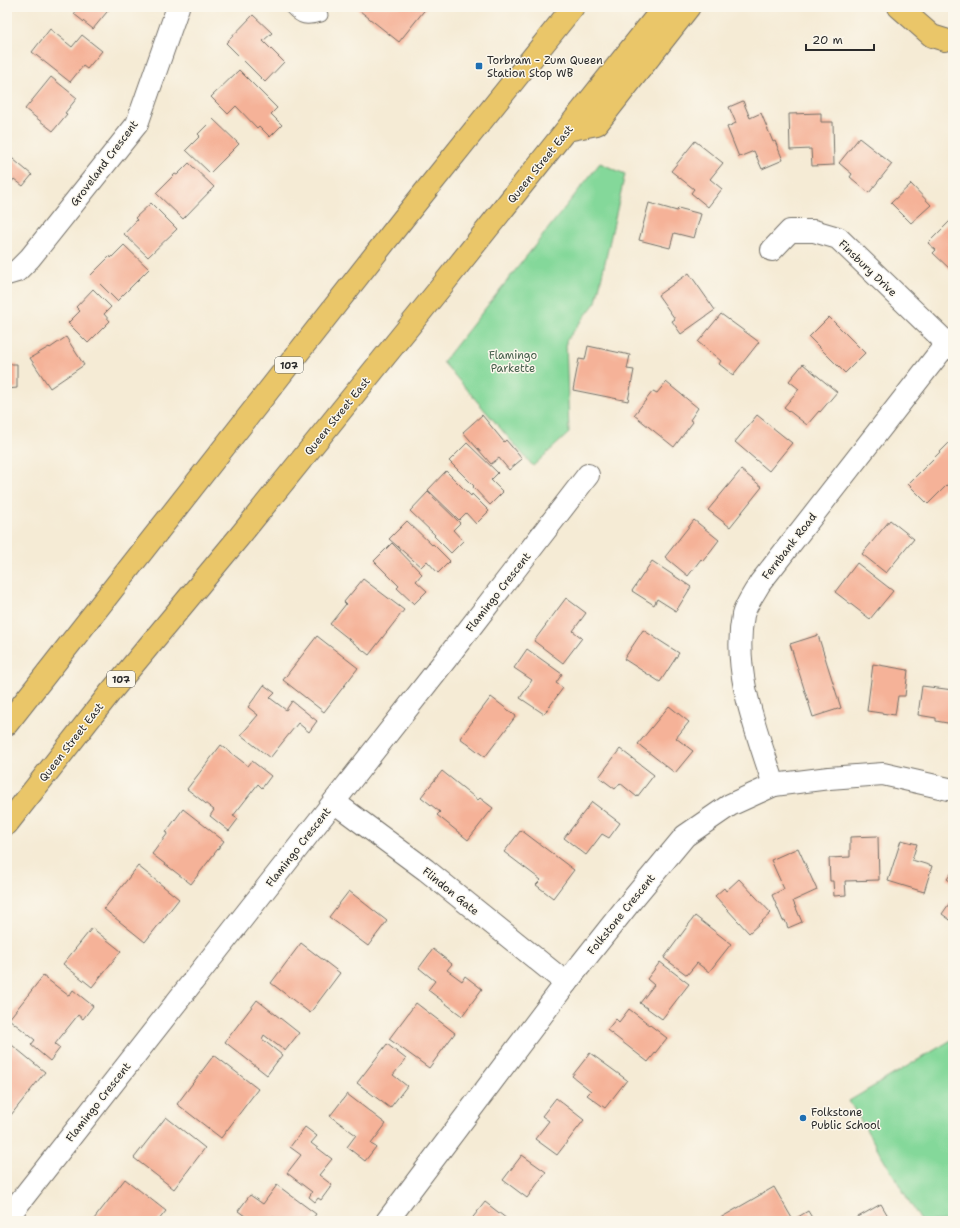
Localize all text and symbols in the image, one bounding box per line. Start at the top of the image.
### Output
scale bar [806,26,874,52]
text: 20 m [812,32,843,48]
place label: Torbram - Zum Queen Station Stop WB [487,53,603,81]
marker: Torbram - Zum Queen Station Stop WB [474,61,484,71]
street label: Groveland Crescent [67,117,142,209]
street label: Queen Street East [504,122,577,207]
street label: Finsbury Drive [835,237,900,300]
park label: Flamingo Parkette [489,348,538,376]
road number: 107 [275,357,303,373]
street label: Queen Street East [301,374,374,459]
street label: Fernbank Road [759,510,820,583]
street label: Flamingo Crescent [463,549,534,635]
road number: 107 [107,671,135,687]
street label: Queen Street East [36,699,107,785]
street label: Flamingo Crescent [263,804,334,890]
street label: Flindon Gate [419,864,482,919]
street label: Folkstone Crescent [584,871,659,958]
street label: Flamingo Crescent [63,1059,134,1145]
place label: Folkstone Public School [811,1105,881,1133]
marker: Folkstone Public School [798,1113,808,1123]

